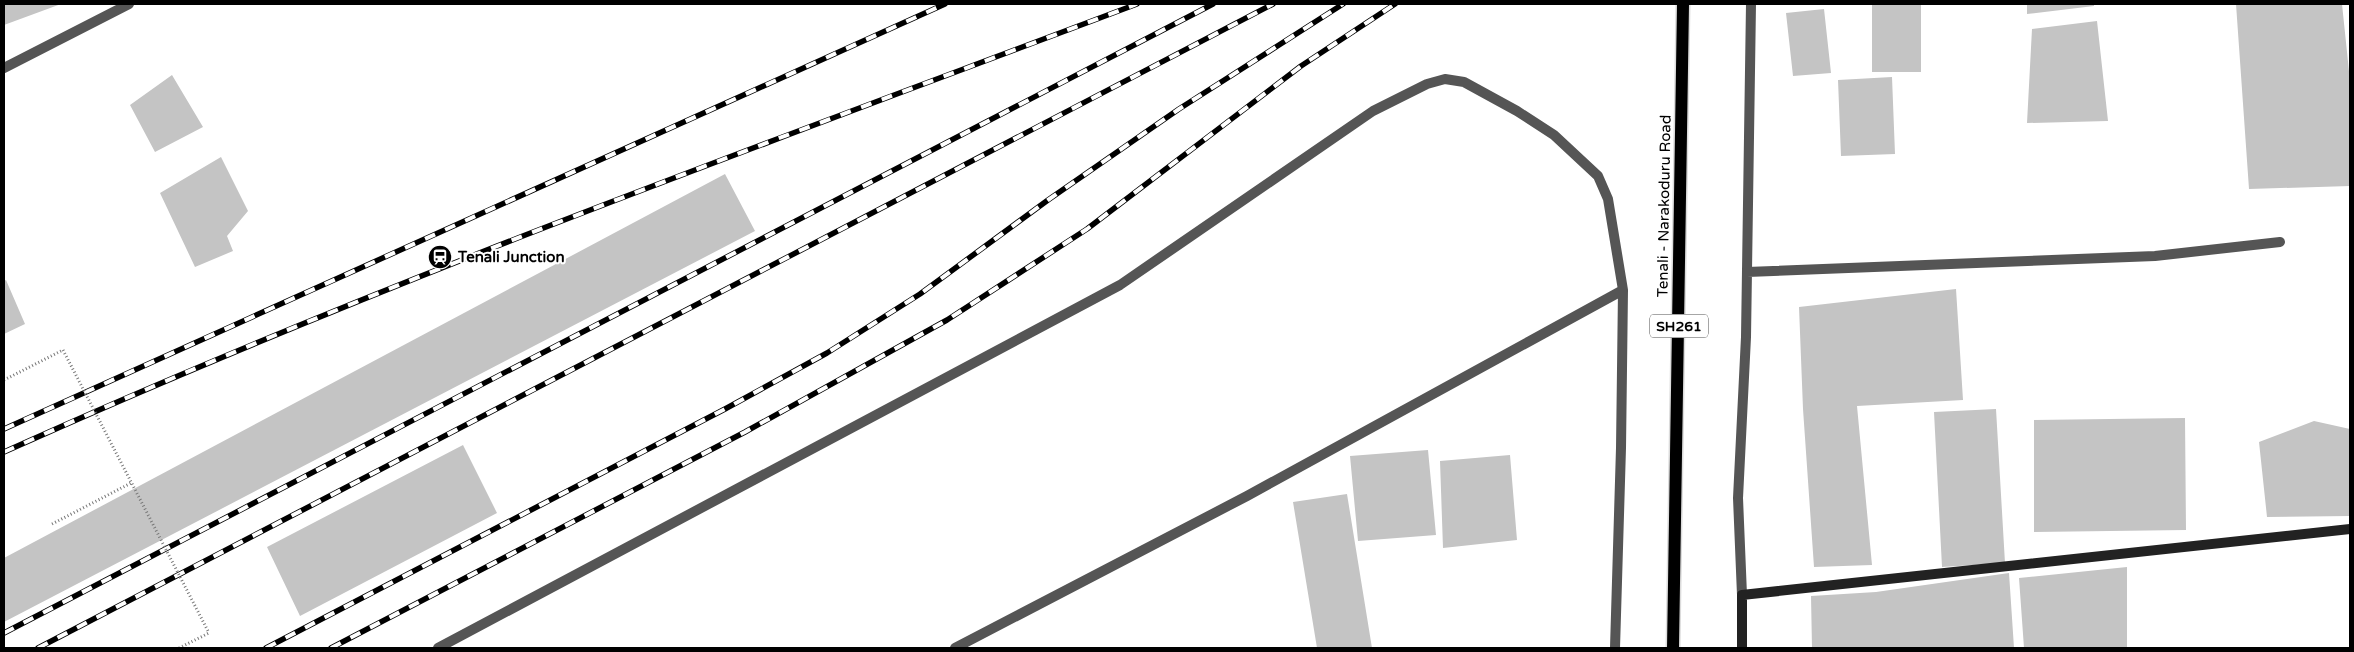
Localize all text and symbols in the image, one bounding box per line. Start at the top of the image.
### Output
street label: Tenali - Narakoduru Road [1653,115,1675,297]
station icon: Tenali Junction [427,244,453,270]
place label: Tenali Junction [457,248,565,266]
road number: SH261 [1650,314,1708,338]

